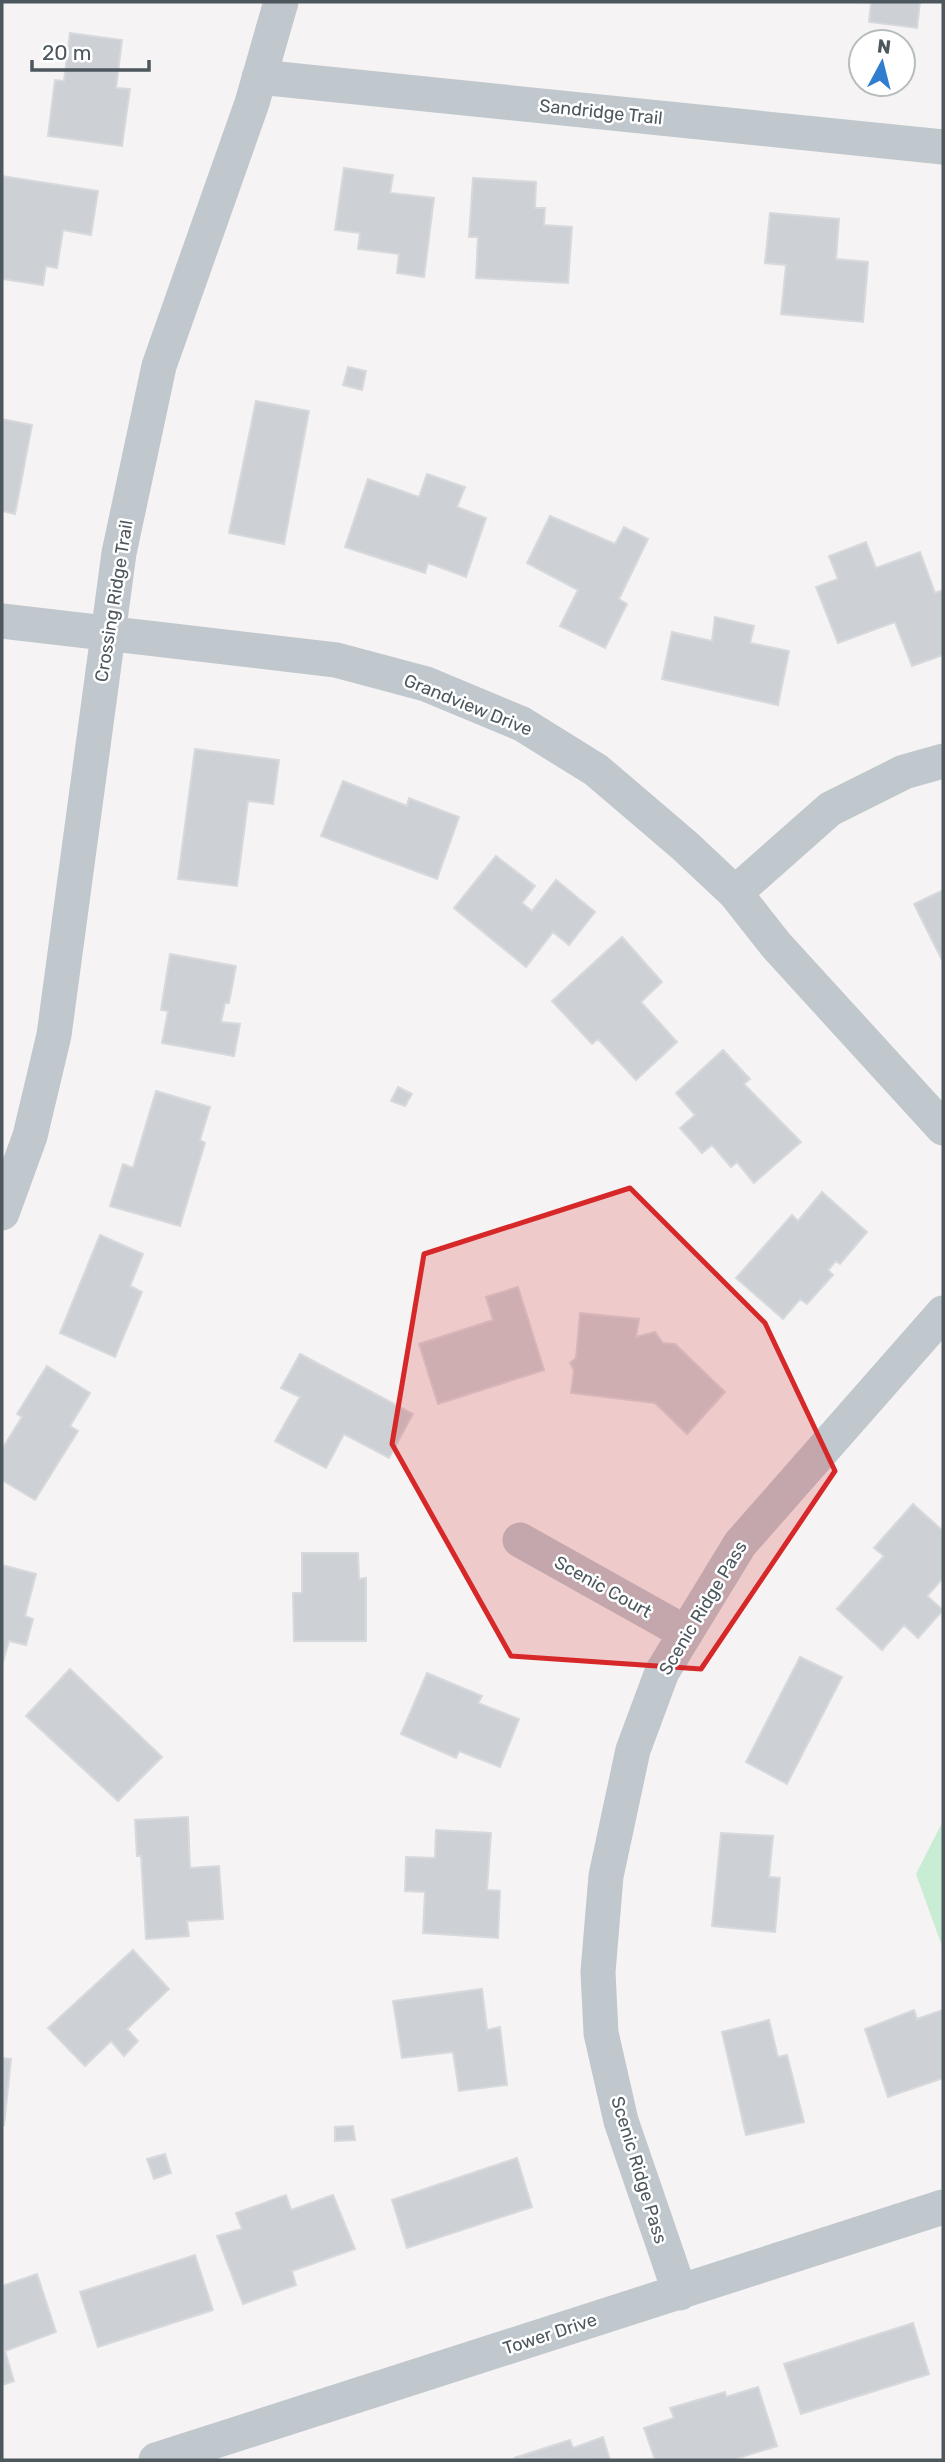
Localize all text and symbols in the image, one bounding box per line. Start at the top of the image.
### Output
scale bar [32,28,149,72]
north arrow [847,28,917,98]
text: N [876,34,892,59]
text: 20 m [42,40,91,65]
street label: Sandridge Trail [538,95,664,129]
street label: Crossing Ridge Trail [90,518,138,684]
street label: Grandview Drive [401,669,535,741]
street label: Scenic Ridge Pass [654,1537,752,1679]
street label: Scenic Court [550,1551,656,1623]
street label: Scenic Ridge Pass [606,2094,672,2246]
street label: Tower Drive [500,2309,600,2359]

